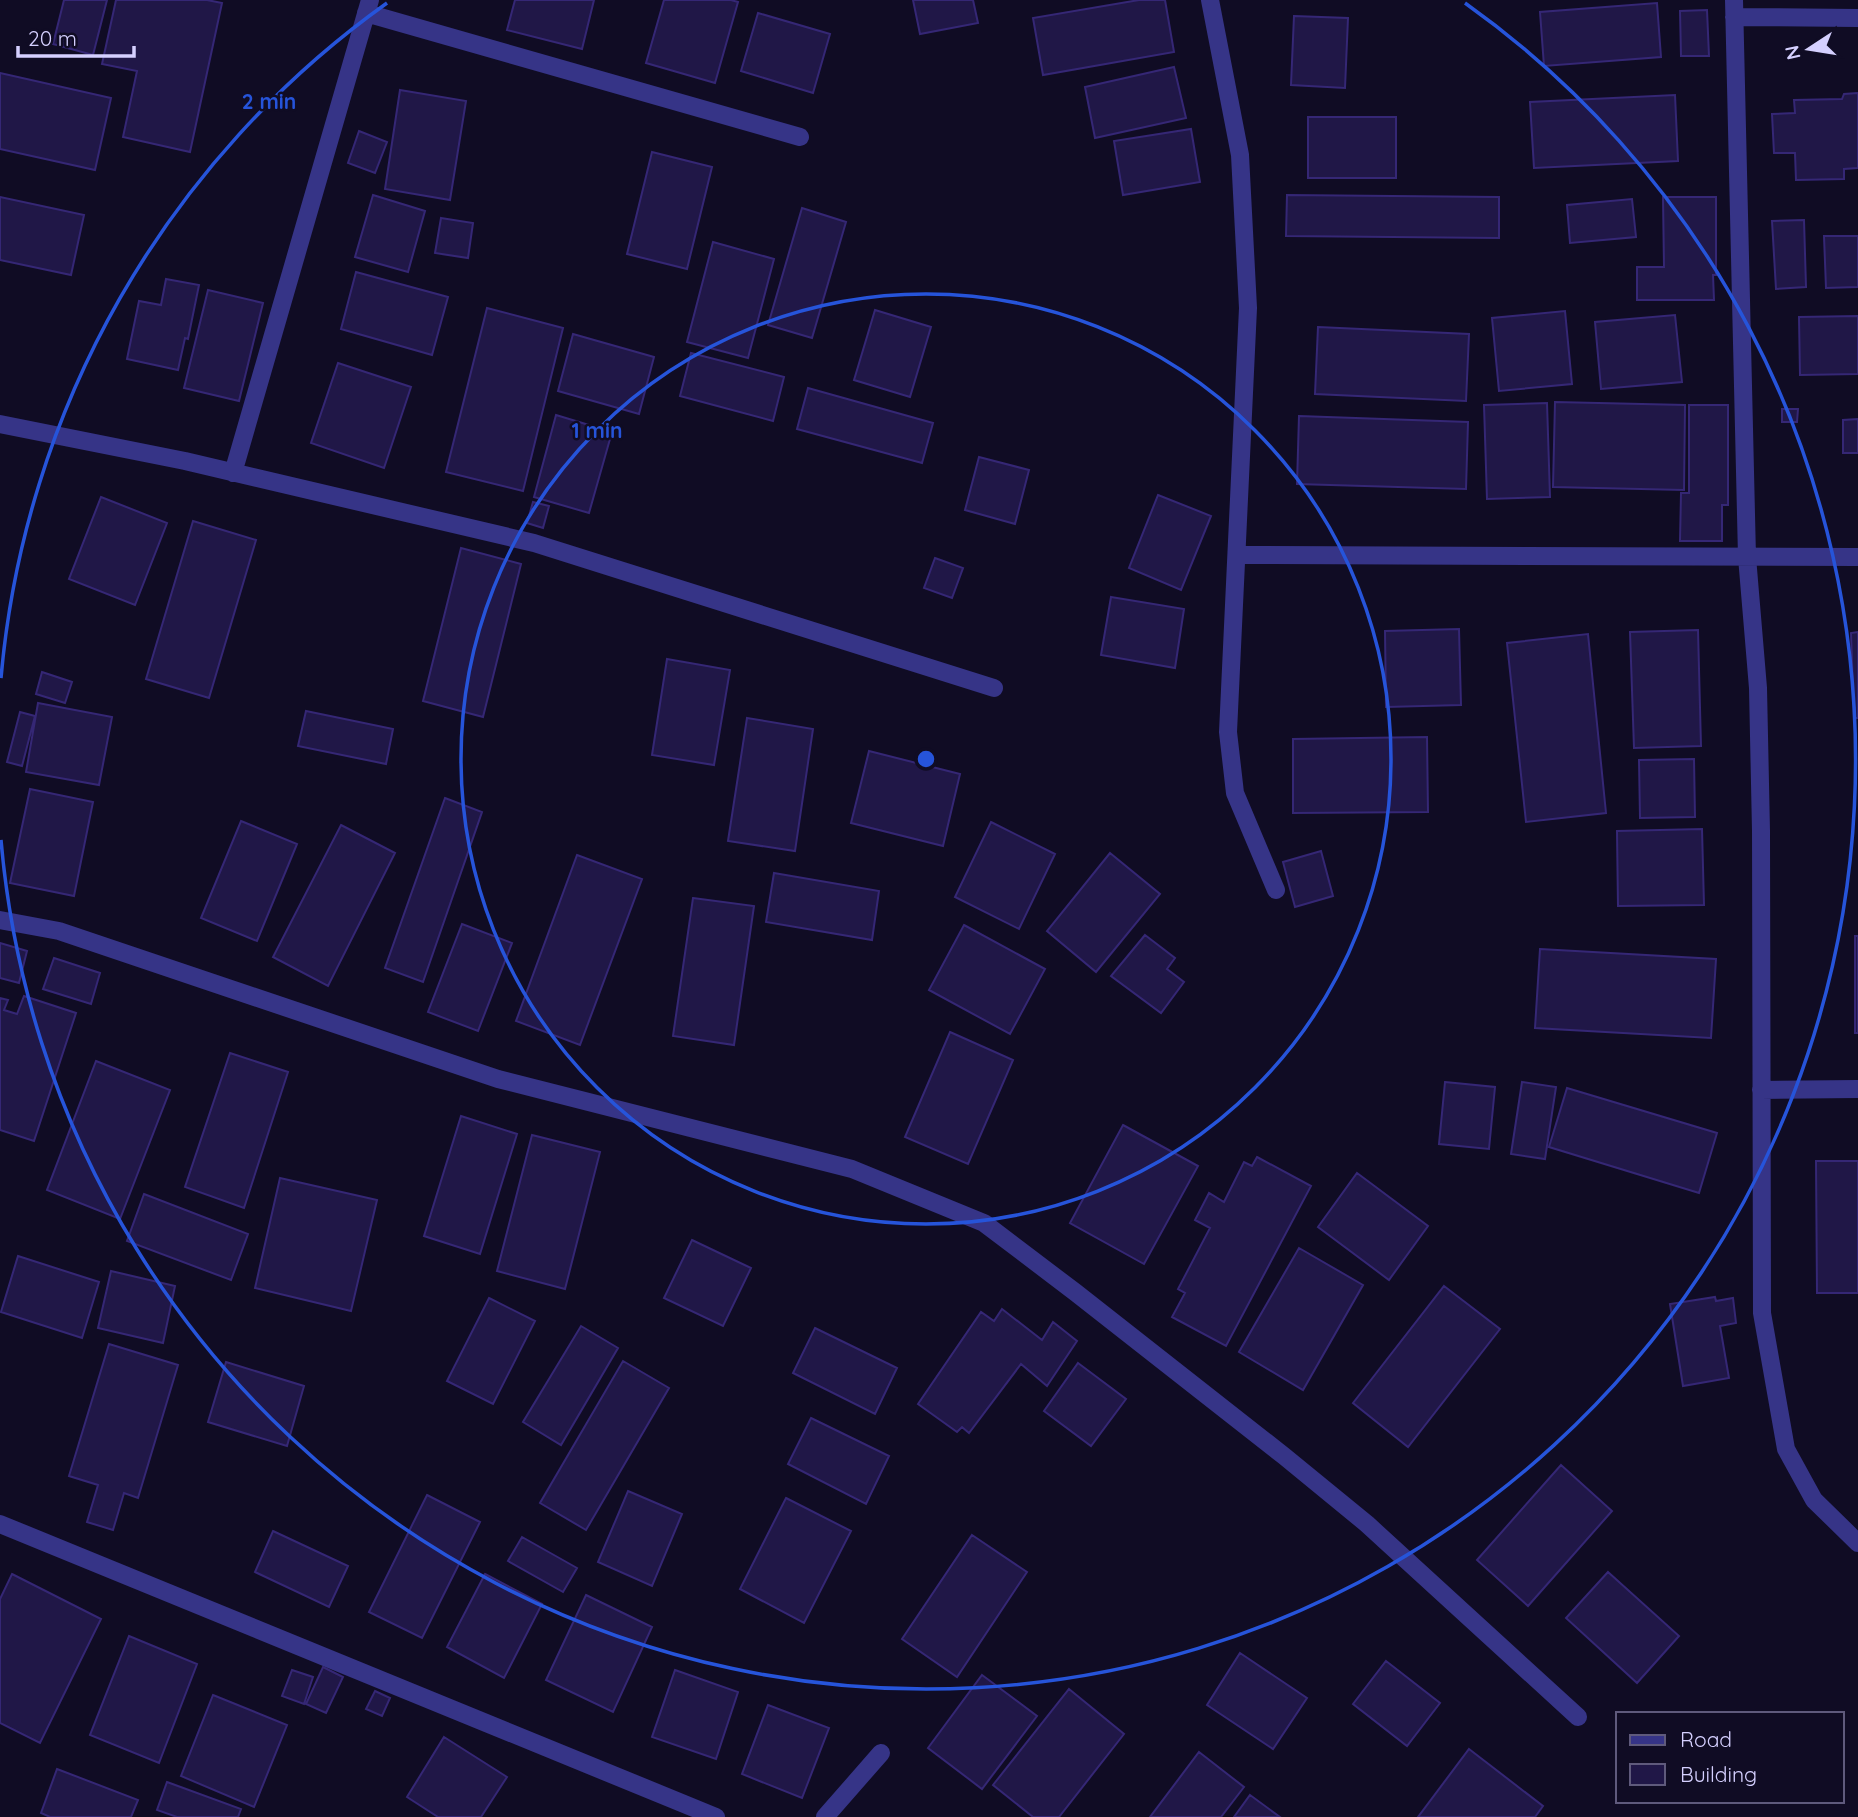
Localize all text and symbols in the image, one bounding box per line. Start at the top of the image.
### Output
scale bar [18,14,133,58]
north arrow [1774,14,1844,84]
text: 20 m [28,25,77,51]
text: N [1779,43,1806,62]
text: 2 min [242,88,296,114]
text: 1 min [572,417,622,443]
centre of rings [914,747,938,771]
legend [1616,1712,1844,1803]
text: Road [1680,1726,1732,1752]
text: Building [1680,1761,1757,1787]

